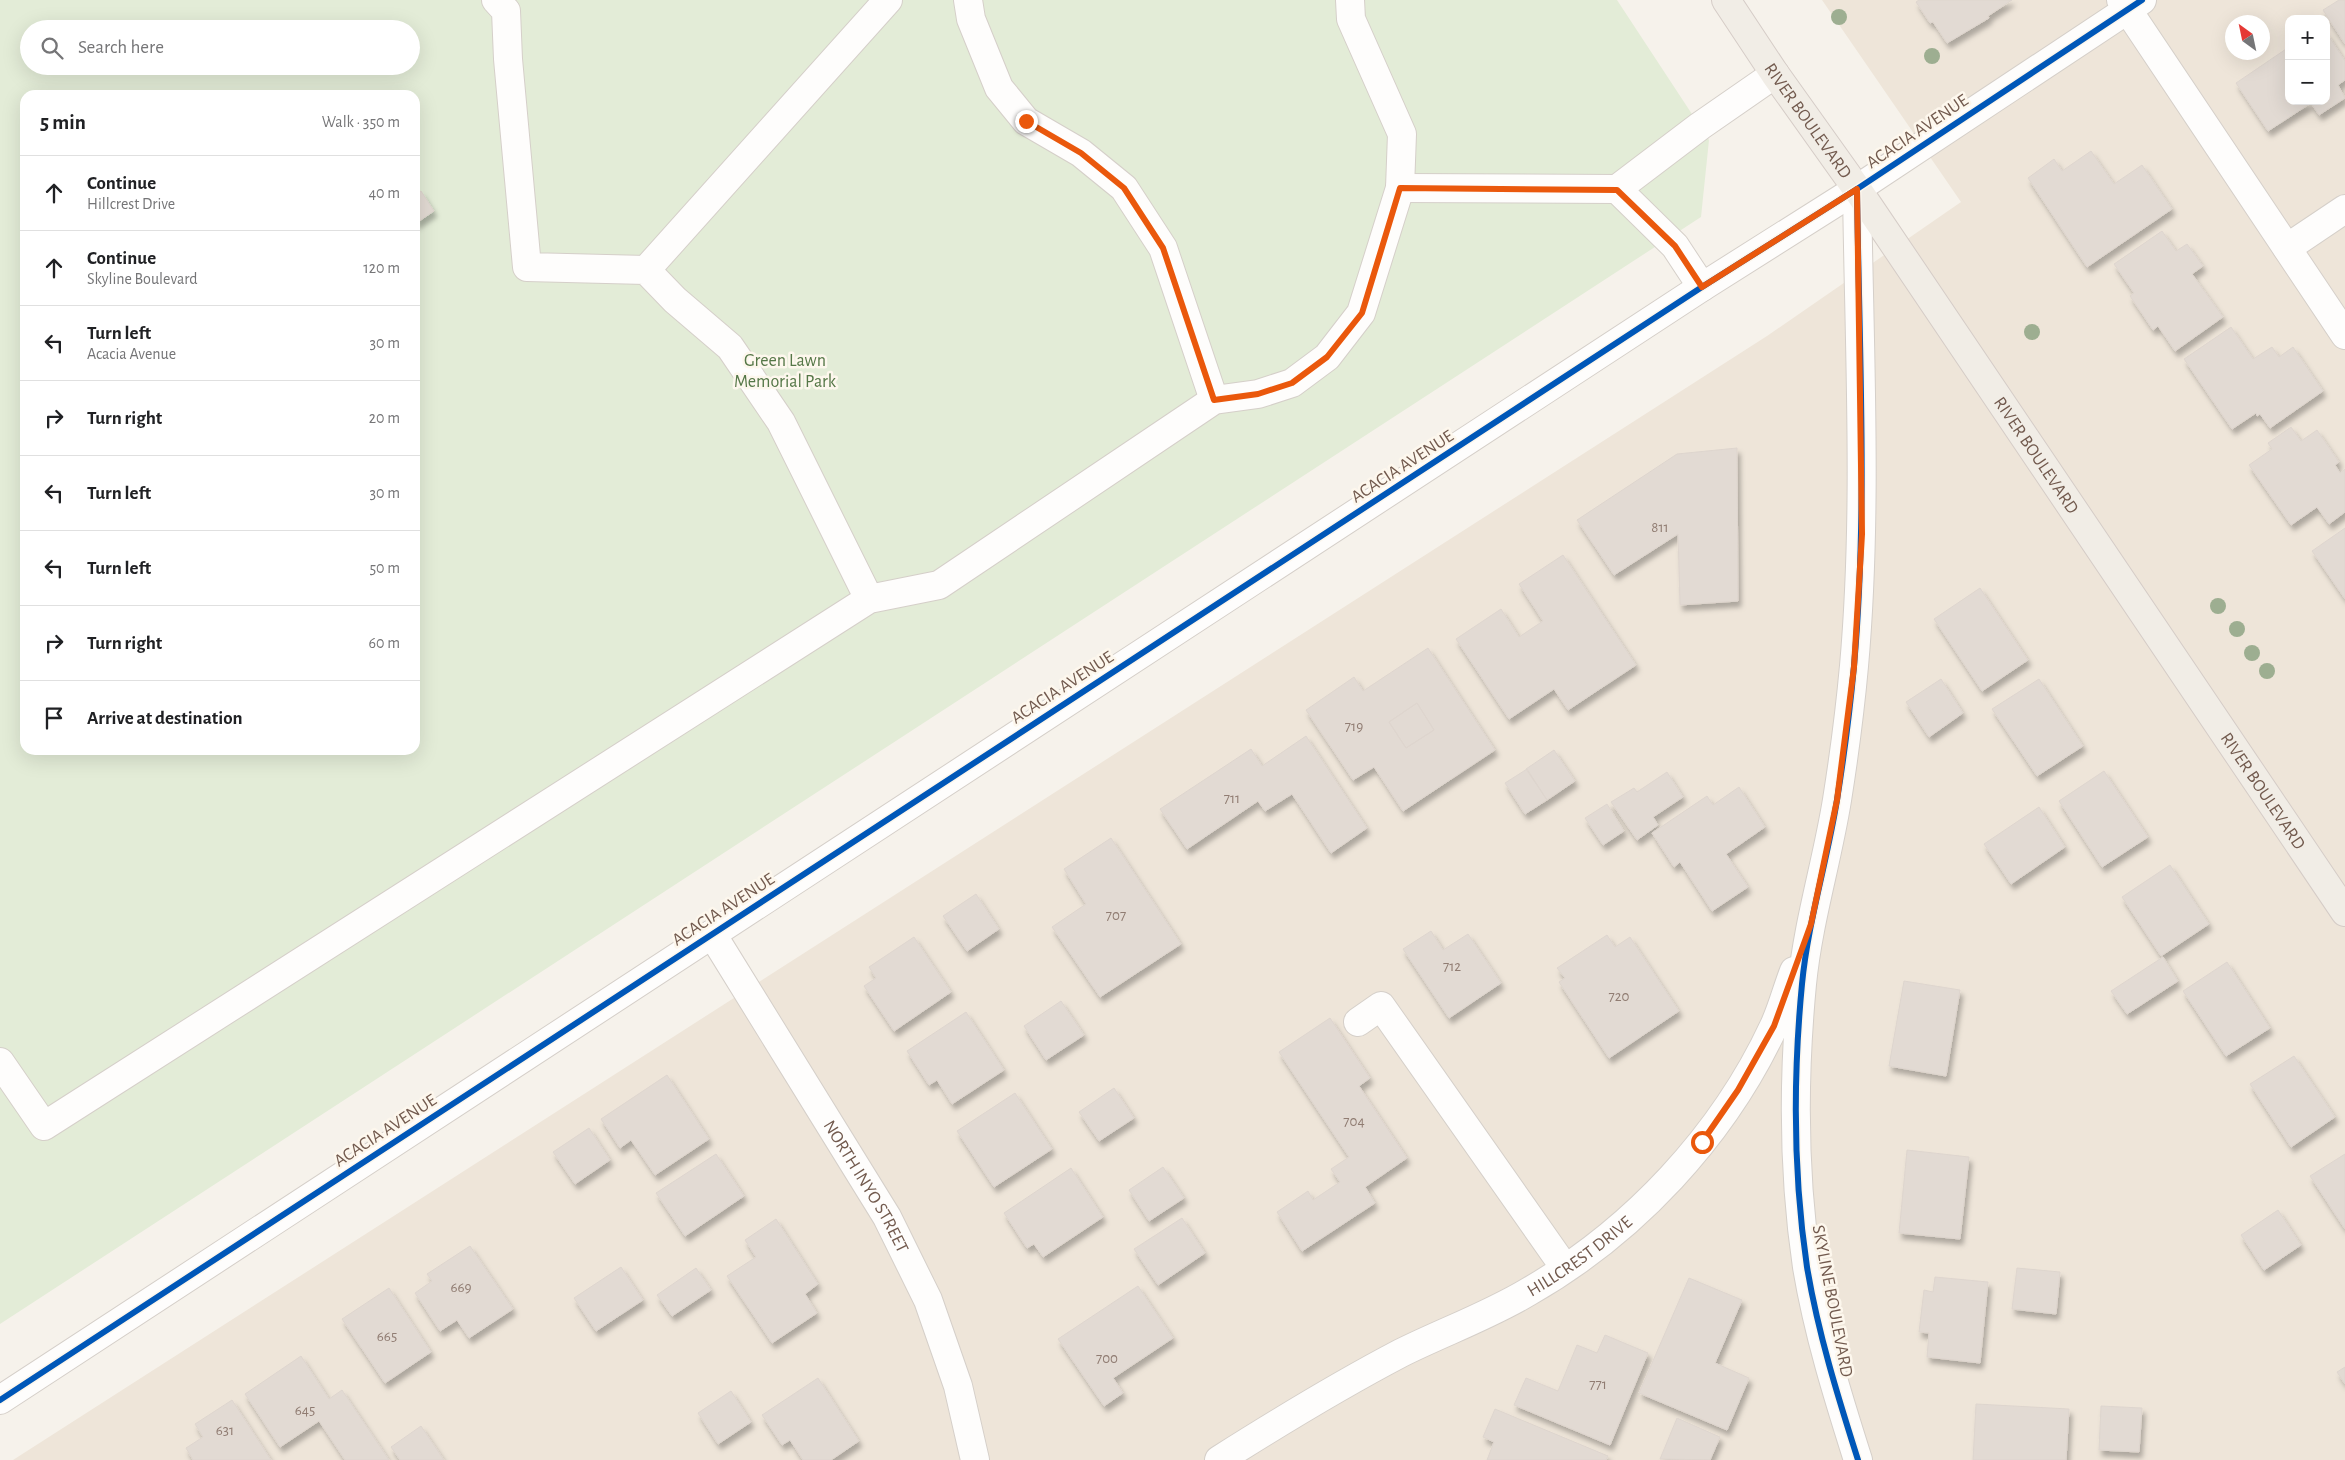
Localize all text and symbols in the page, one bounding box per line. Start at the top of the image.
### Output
north arrow [2225,15,2270,60]
map controls [2285,15,2330,105]
button: + [2285,15,2330,60]
search box [20,20,420,75]
icon: search [38,34,66,62]
text: Search here [78,38,164,57]
street label: RIVER BOULEVARD [1761,60,1854,182]
button: − [2285,60,2330,105]
street label: ACACIA AVENUE [1863,91,1972,172]
route end [1015,110,1038,133]
text: 5 min [40,112,86,133]
text: Walk · 350 m [322,114,400,130]
text: Continue [87,174,156,193]
icon: ahead [40,179,68,207]
text: 40 m [368,185,400,201]
text: Hillcrest Drive [87,196,175,212]
text: Continue [87,249,156,268]
icon: ahead [40,254,68,282]
text: 120 m [363,260,400,276]
text: Skyline Boulevard [87,271,198,287]
text: Turn left [87,324,151,343]
icon: left [40,329,68,357]
text: 30 m [370,335,400,351]
text: Acacia Avenue [87,346,176,362]
park label: Green Lawn Memorial Park [734,352,837,391]
street label: RIVER BOULEVARD [1990,394,2081,517]
icon: right [40,404,68,432]
text: Turn right [87,409,162,428]
text: 20 m [369,410,400,426]
street label: ACACIA AVENUE [1348,427,1457,507]
icon: left [40,479,68,507]
text: Turn left [87,484,151,503]
text: 30 m [370,485,400,501]
house number: 811 [1651,520,1669,535]
icon: left [40,554,68,582]
text: Turn left [87,559,151,578]
text: 50 m [369,560,400,576]
icon: right [40,629,68,657]
text: Turn right [87,634,162,653]
text: 60 m [369,635,400,651]
street label: ACACIA AVENUE [1008,648,1117,728]
icon: arrive [40,704,68,732]
text: Arrive at destination [87,709,243,728]
house number: 719 [1345,719,1363,734]
street label: RIVER BOULEVARD [2217,730,2308,853]
house number: 711 [1224,791,1240,806]
street label: ACACIA AVENUE [669,870,778,950]
house number: 707 [1106,908,1126,923]
house number: 712 [1443,959,1461,974]
house number: 720 [1608,989,1630,1004]
street label: ACACIA AVENUE [331,1091,440,1171]
house number: 704 [1343,1114,1365,1129]
street label: NORTH INYO STREET [820,1118,911,1256]
route start [1691,1131,1714,1154]
street label: HILLCREST DRIVE [1524,1213,1636,1300]
street label: SKYLINE BOULEVARD [1808,1224,1856,1379]
house number: 669 [450,1280,472,1295]
house number: 665 [377,1329,397,1344]
house number: 700 [1096,1351,1118,1366]
house number: 771 [1589,1377,1607,1392]
house number: 645 [295,1403,315,1418]
house number: 631 [216,1423,234,1438]

